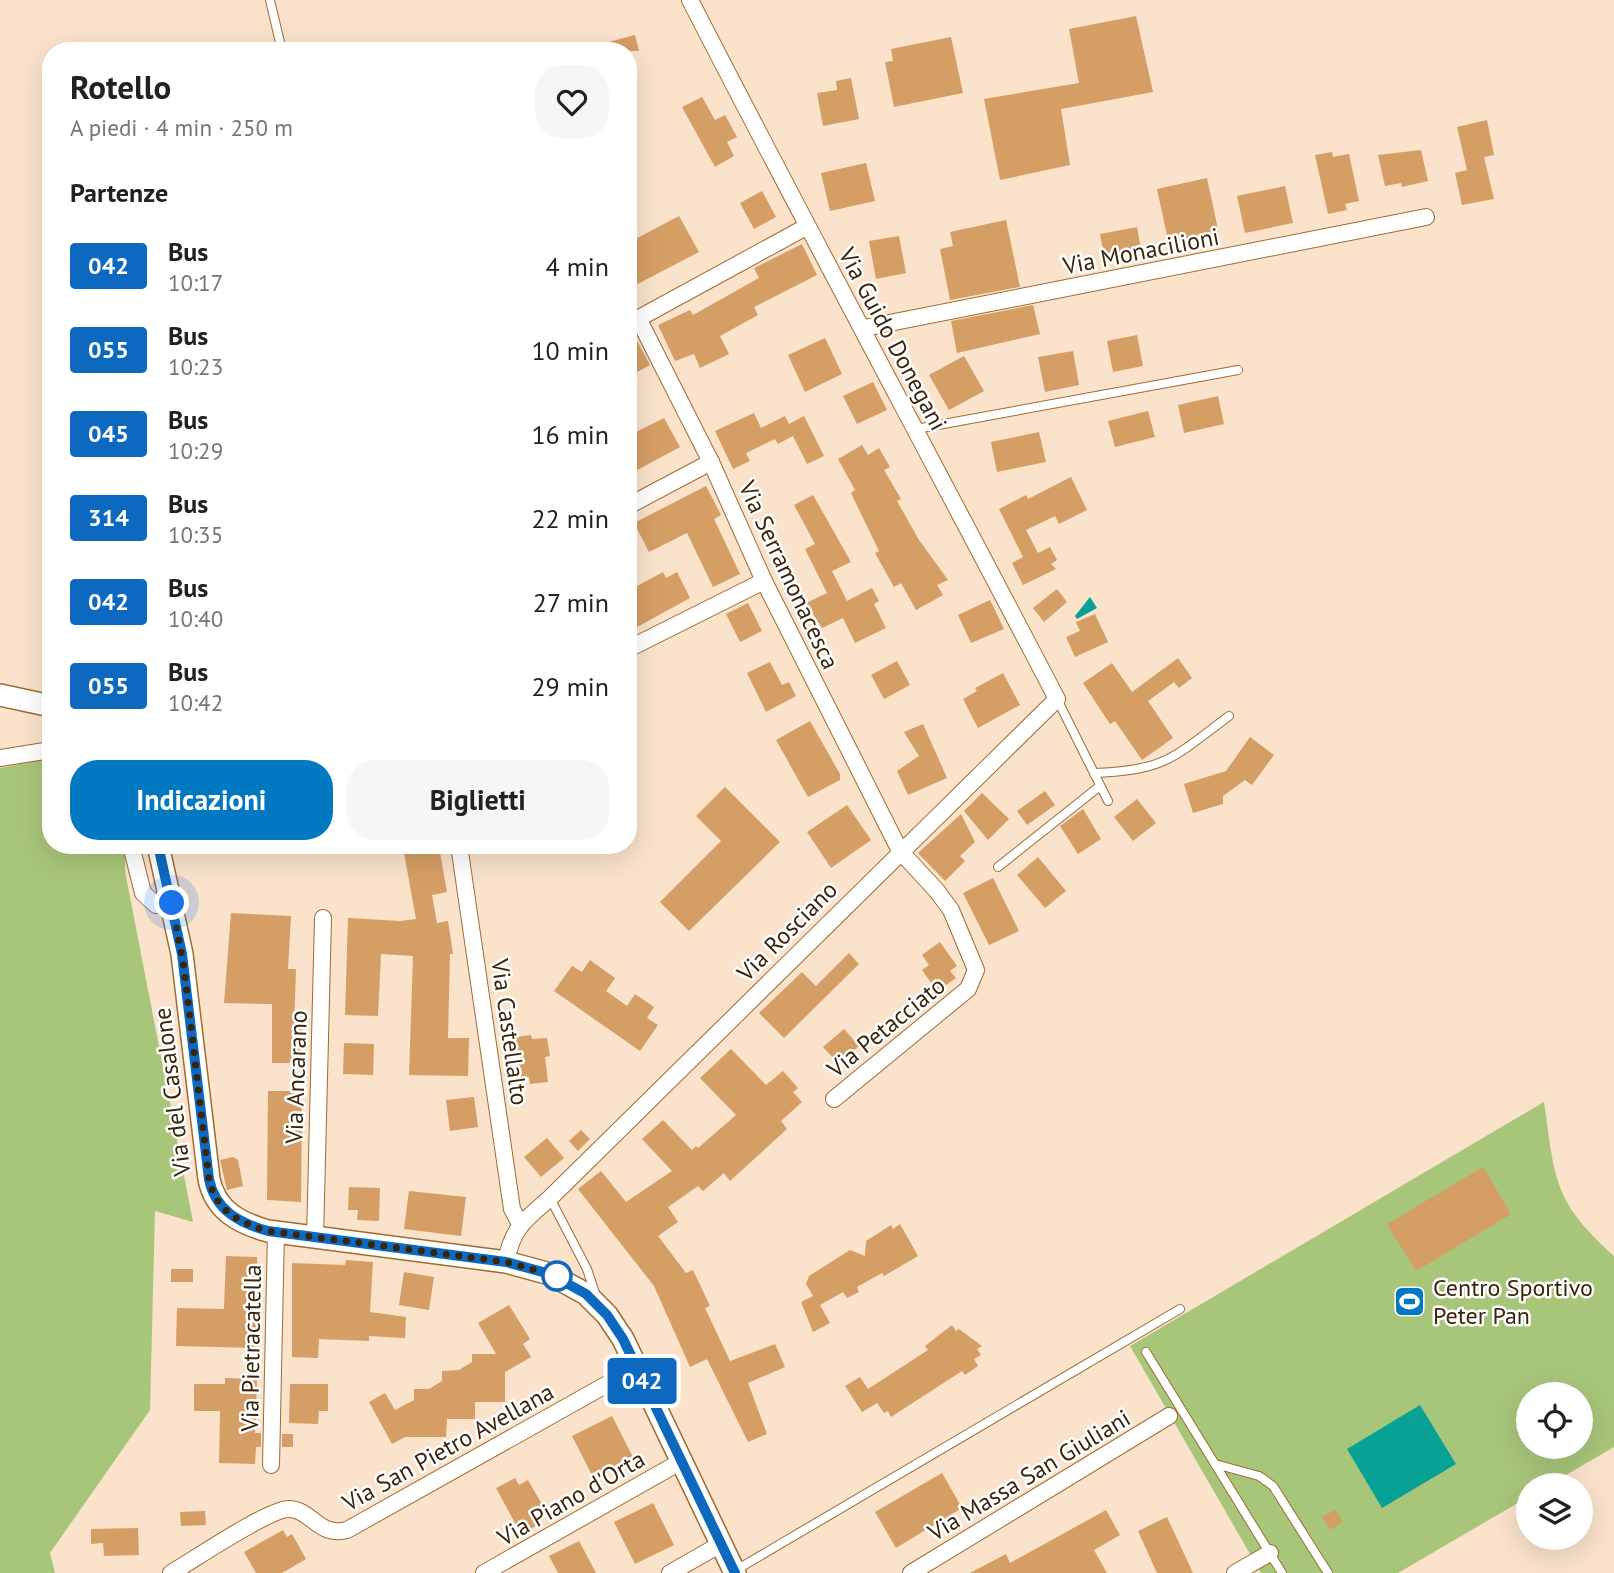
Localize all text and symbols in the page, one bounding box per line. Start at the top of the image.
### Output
text: Rotello [70,65,171,108]
button: heart [535,65,609,139]
text: A piedi · 4 min · 250 m [70,113,293,142]
text: Partenze [70,176,168,209]
street label: Via Monacilioni [1059,221,1222,282]
text: Bus [168,235,208,268]
street label: Via Guido Donegani [831,241,954,436]
text: 042 [88,250,129,281]
text: 4 min [546,250,609,283]
text: 10:17 [168,268,223,297]
text: Bus [168,319,208,352]
text: 055 [88,334,129,365]
text: 10 min [531,334,609,367]
text: 10:23 [168,352,223,381]
text: Bus [168,403,208,436]
text: 045 [88,418,129,449]
text: 16 min [531,418,609,451]
text: 10:29 [168,436,223,465]
street label: Via Serramonacesca [731,475,846,674]
text: Bus [168,487,208,520]
text: 314 [88,502,129,533]
text: 22 min [531,502,609,535]
text: 10:35 [168,520,223,549]
text: Bus [168,571,208,604]
text: 042 [88,586,129,617]
text: 27 min [533,586,609,619]
text: 10:40 [168,604,223,633]
text: Bus [168,655,208,688]
text: 055 [88,670,129,701]
text: 29 min [531,670,609,703]
text: 10:42 [168,688,223,717]
button: Indicazioni [70,760,333,840]
button: Biglietti [347,760,609,840]
street label: Via Rosciano [730,874,844,988]
your location [154,885,189,920]
street label: Via Castellalto [484,956,536,1107]
street label: Via Petacciato [820,970,951,1085]
street label: Via del Casalone [146,1006,198,1179]
street label: Via Ancarano [278,1010,314,1145]
unlabelled marker [542,1261,572,1291]
street label: Via Pietracatella [234,1264,268,1433]
place label: Centro Sportivo Peter Pan [1433,1272,1593,1331]
sports icon: Centro Sportivo Peter Pan [1393,1284,1427,1318]
line badge: 042 [602,1358,682,1404]
text: 042 [622,1365,662,1396]
street label: Via San Pietro Avellana [336,1376,559,1519]
map controls [1516,1382,1593,1550]
button: locate [1516,1382,1593,1459]
street label: Via Massa San Giuliani [921,1402,1136,1548]
street label: Via Piano d'Orta [491,1443,650,1553]
button: layers [1516,1473,1593,1550]

